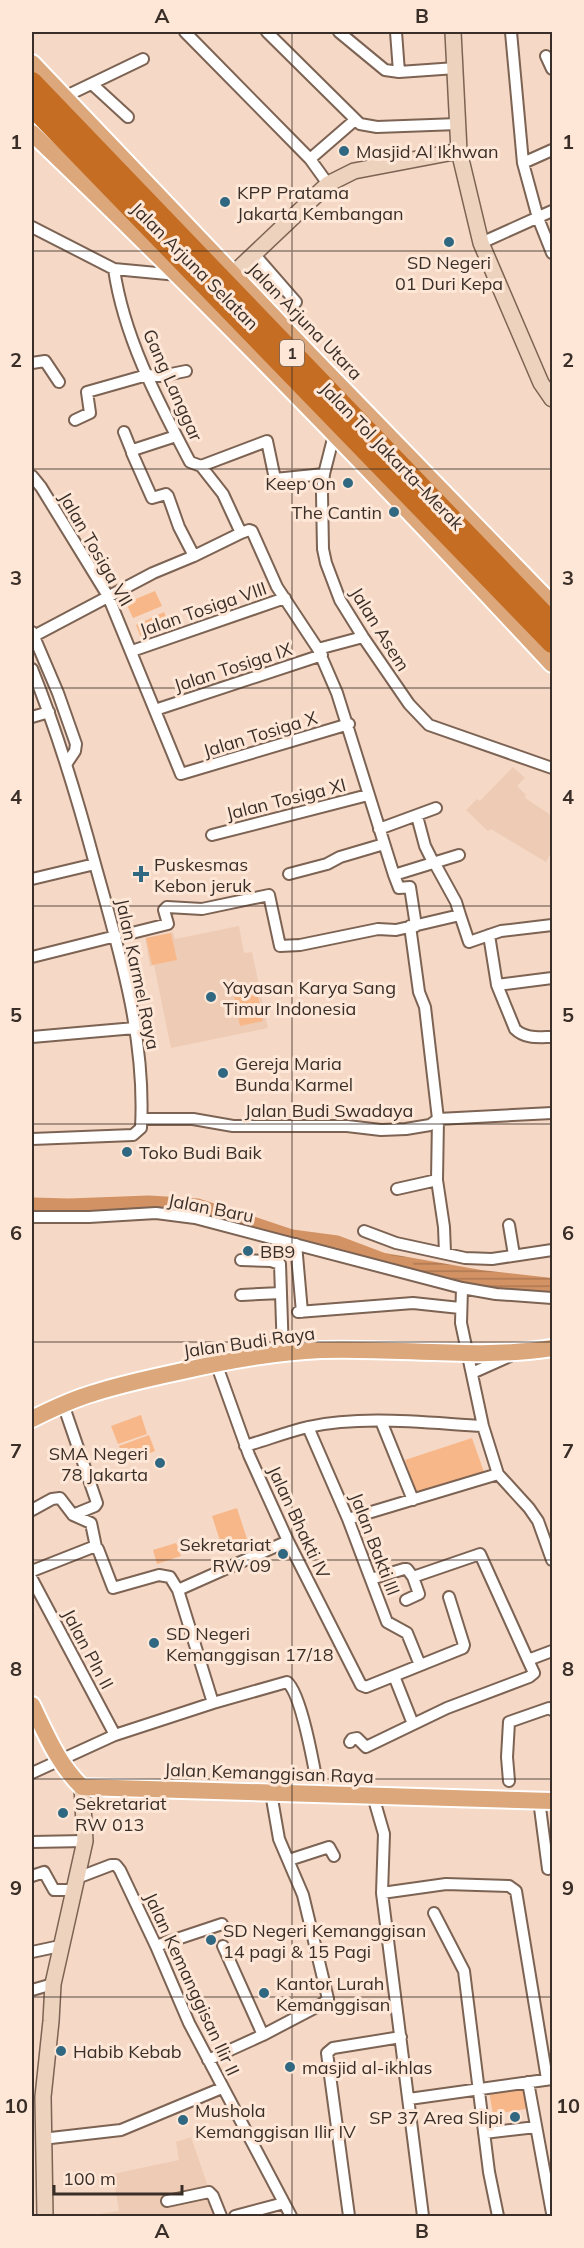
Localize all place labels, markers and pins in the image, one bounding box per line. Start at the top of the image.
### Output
place label: Masjid Al Ikhwan [356,140,499,163]
marker: Masjid Al Ikhwan [337,144,351,158]
place label: KPP Pratama Jakarta Kembangan [237,181,404,225]
marker: KPP Pratama Jakarta Kembangan [218,195,232,209]
marker: SD Negeri 01 Duri Kepa [442,235,456,249]
place label: SD Negeri 01 Duri Kepa [395,251,503,295]
place label: Keep On [265,472,336,495]
marker: Keep On [341,476,355,490]
place label: The Cantin [292,501,382,524]
marker: The Cantin [387,505,401,519]
place label: Puskesmas Kebon jeruk [154,853,252,897]
marker: Puskesmas Kebon jeruk [132,865,150,883]
place label: Yayasan Karya Sang Timur Indonesia [222,976,396,1020]
marker: Yayasan Karya Sang Timur Indonesia [204,990,218,1004]
place label: Gereja Maria Bunda Karmel [235,1052,353,1096]
marker: Gereja Maria Bunda Karmel [216,1066,230,1080]
place label: Toko Budi Baik [139,1141,263,1164]
marker: Toko Budi Baik [120,1145,134,1159]
place label: BB9 [260,1240,295,1263]
marker: BB9 [241,1244,255,1258]
place label: SMA Negeri 78 Jakarta [49,1442,148,1486]
marker: SMA Negeri 78 Jakarta [153,1456,167,1470]
place label: Sekretariat RW 09 [180,1533,271,1577]
marker: Sekretariat RW 09 [276,1547,290,1561]
place label: SD Negeri Kemanggisan 17/18 [166,1622,333,1666]
marker: SD Negeri Kemanggisan 17/18 [147,1636,161,1650]
place label: Sekretariat RW 013 [75,1792,167,1836]
marker: Sekretariat RW 013 [56,1806,70,1820]
place label: SD Negeri Kemanggisan 14 pagi & 15 Pagi [223,1919,426,1963]
marker: SD Negeri Kemanggisan 14 pagi & 15 Pagi [204,1933,218,1947]
place label: Kantor Lurah Kemanggisan [276,1972,390,2016]
marker: Kantor Lurah Kemanggisan [257,1986,271,2000]
place label: Habib Kebab [73,2040,182,2063]
marker: Habib Kebab [54,2044,68,2058]
place label: masjid al-ikhlas [302,2056,433,2079]
marker: masjid al-ikhlas [283,2060,297,2074]
place label: Mushola Kemanggisan Ilir IV [195,2099,356,2143]
place label: SP 37 Area Slipi [369,2106,503,2129]
marker: SP 37 Area Slipi [508,2110,522,2124]
marker: Mushola Kemanggisan Ilir IV [176,2113,190,2127]

